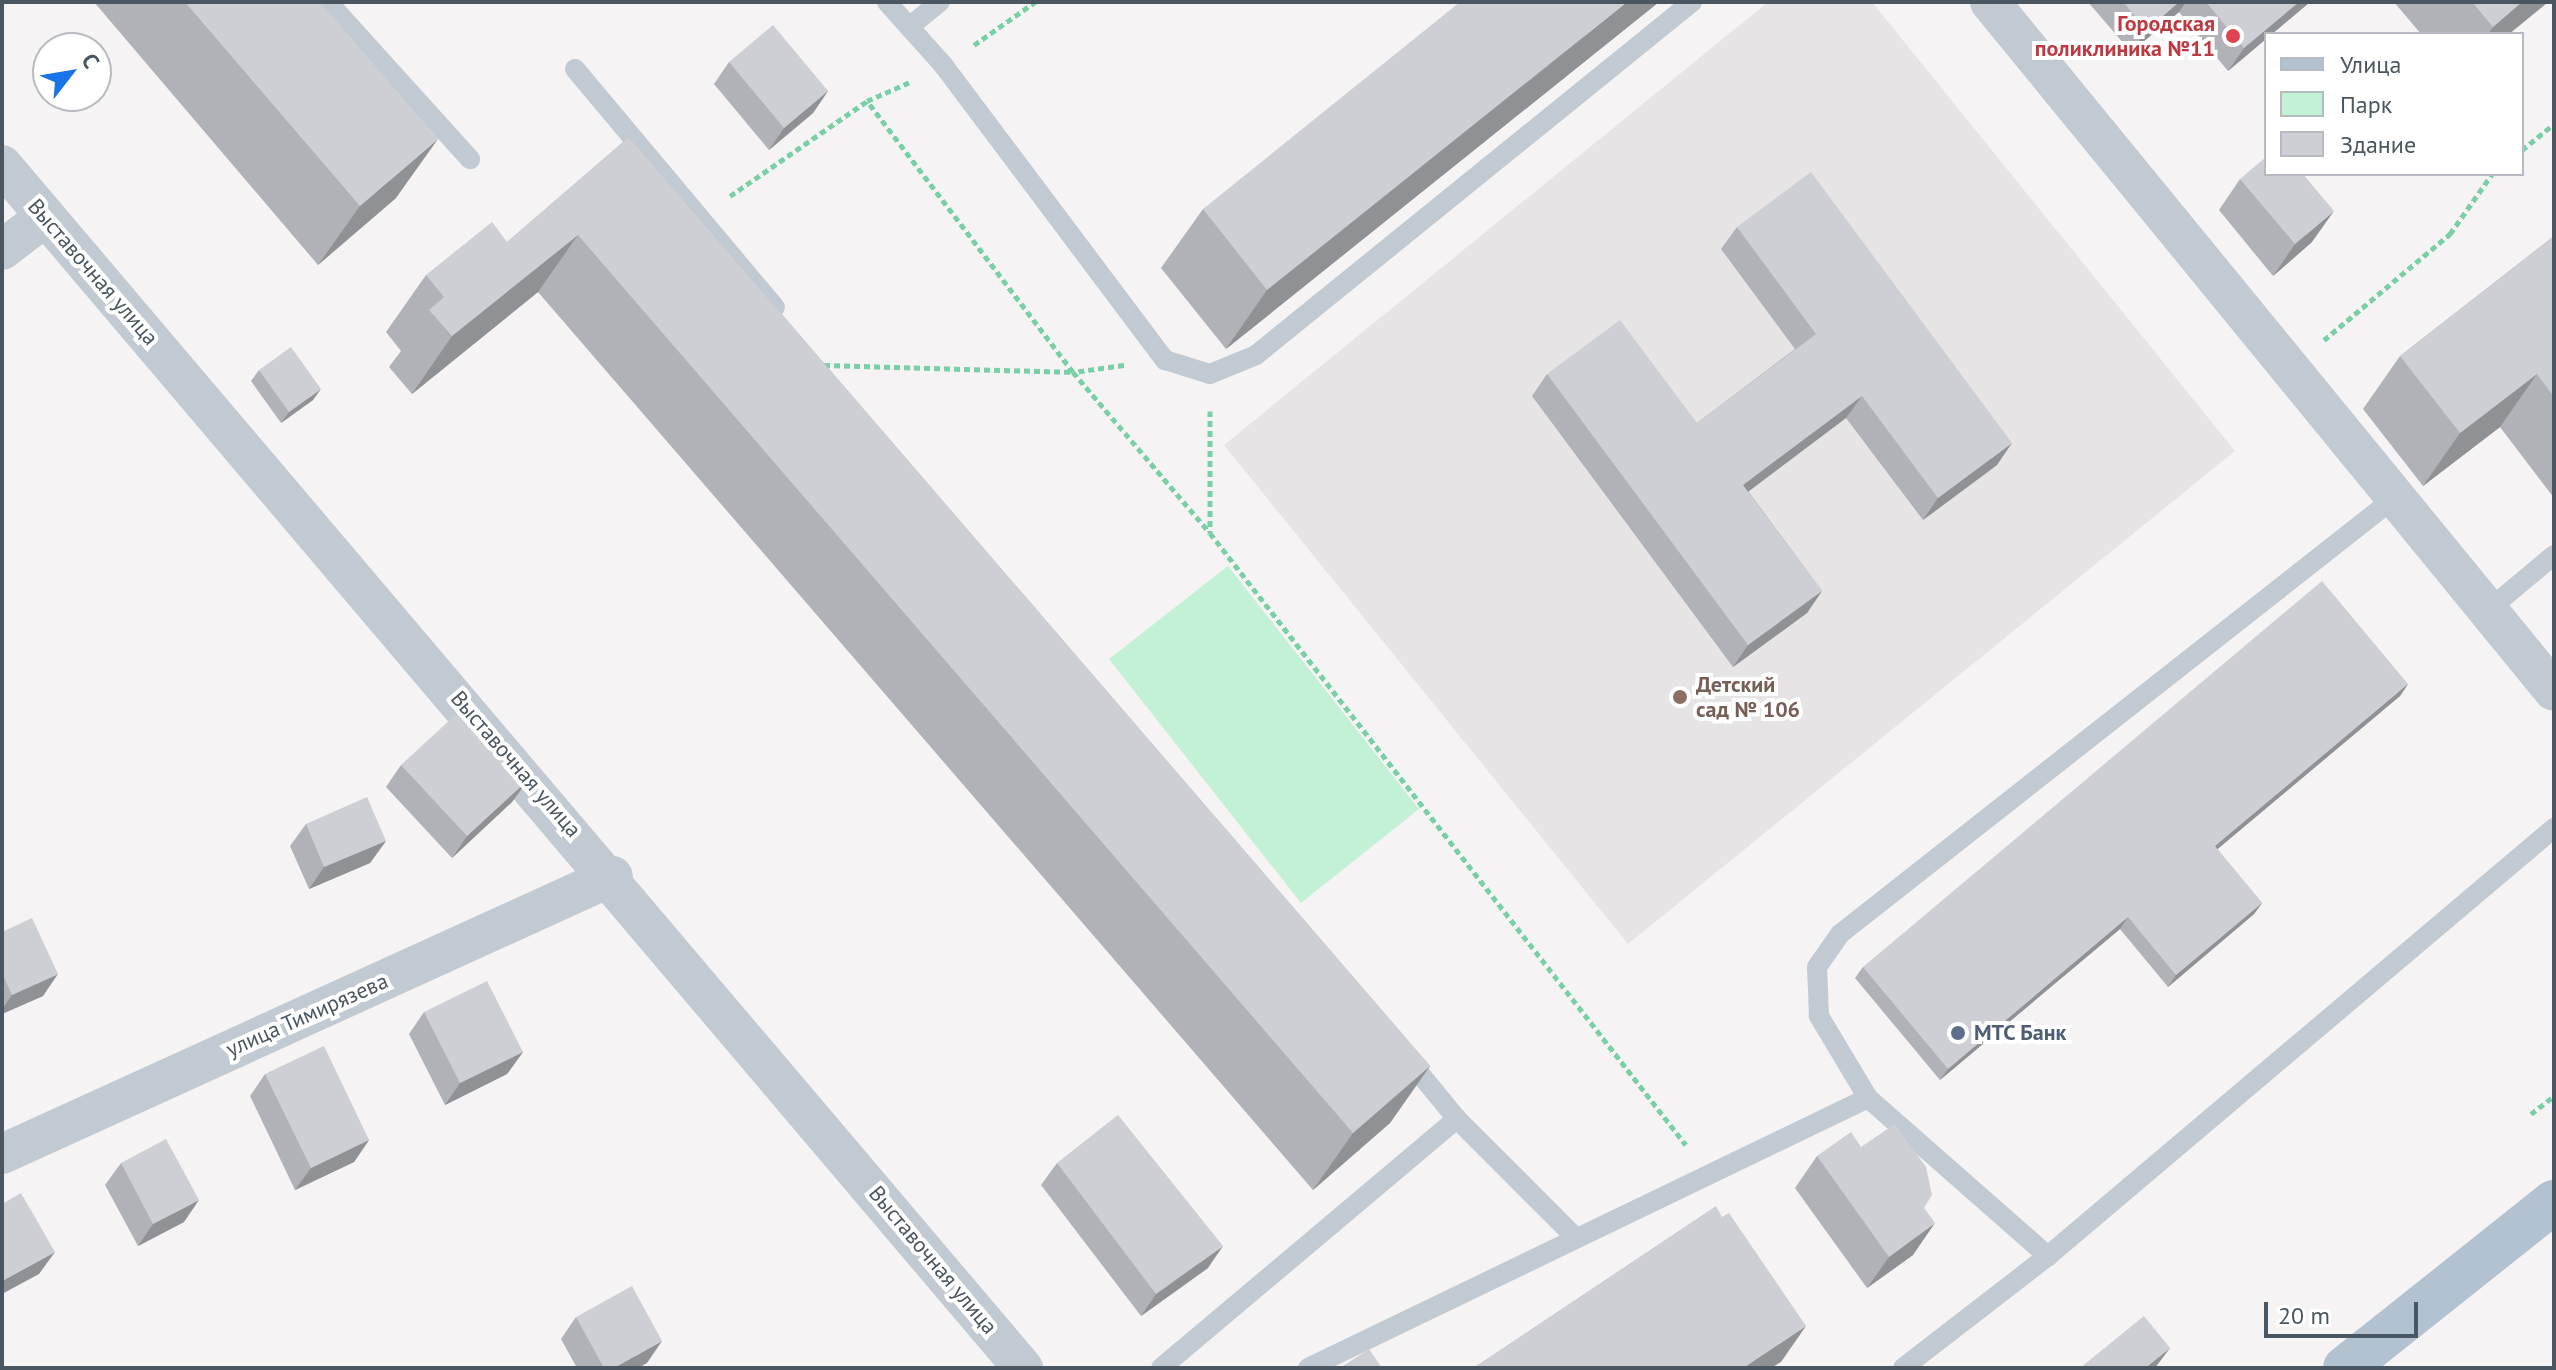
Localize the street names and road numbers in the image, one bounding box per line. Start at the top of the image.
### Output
street label: Выставочная улица [22,193,164,351]
street label: Выставочная улица [445,685,587,843]
street label: улица Тимирязева [222,967,392,1063]
street label: Выставочная улица [863,1181,1003,1339]

